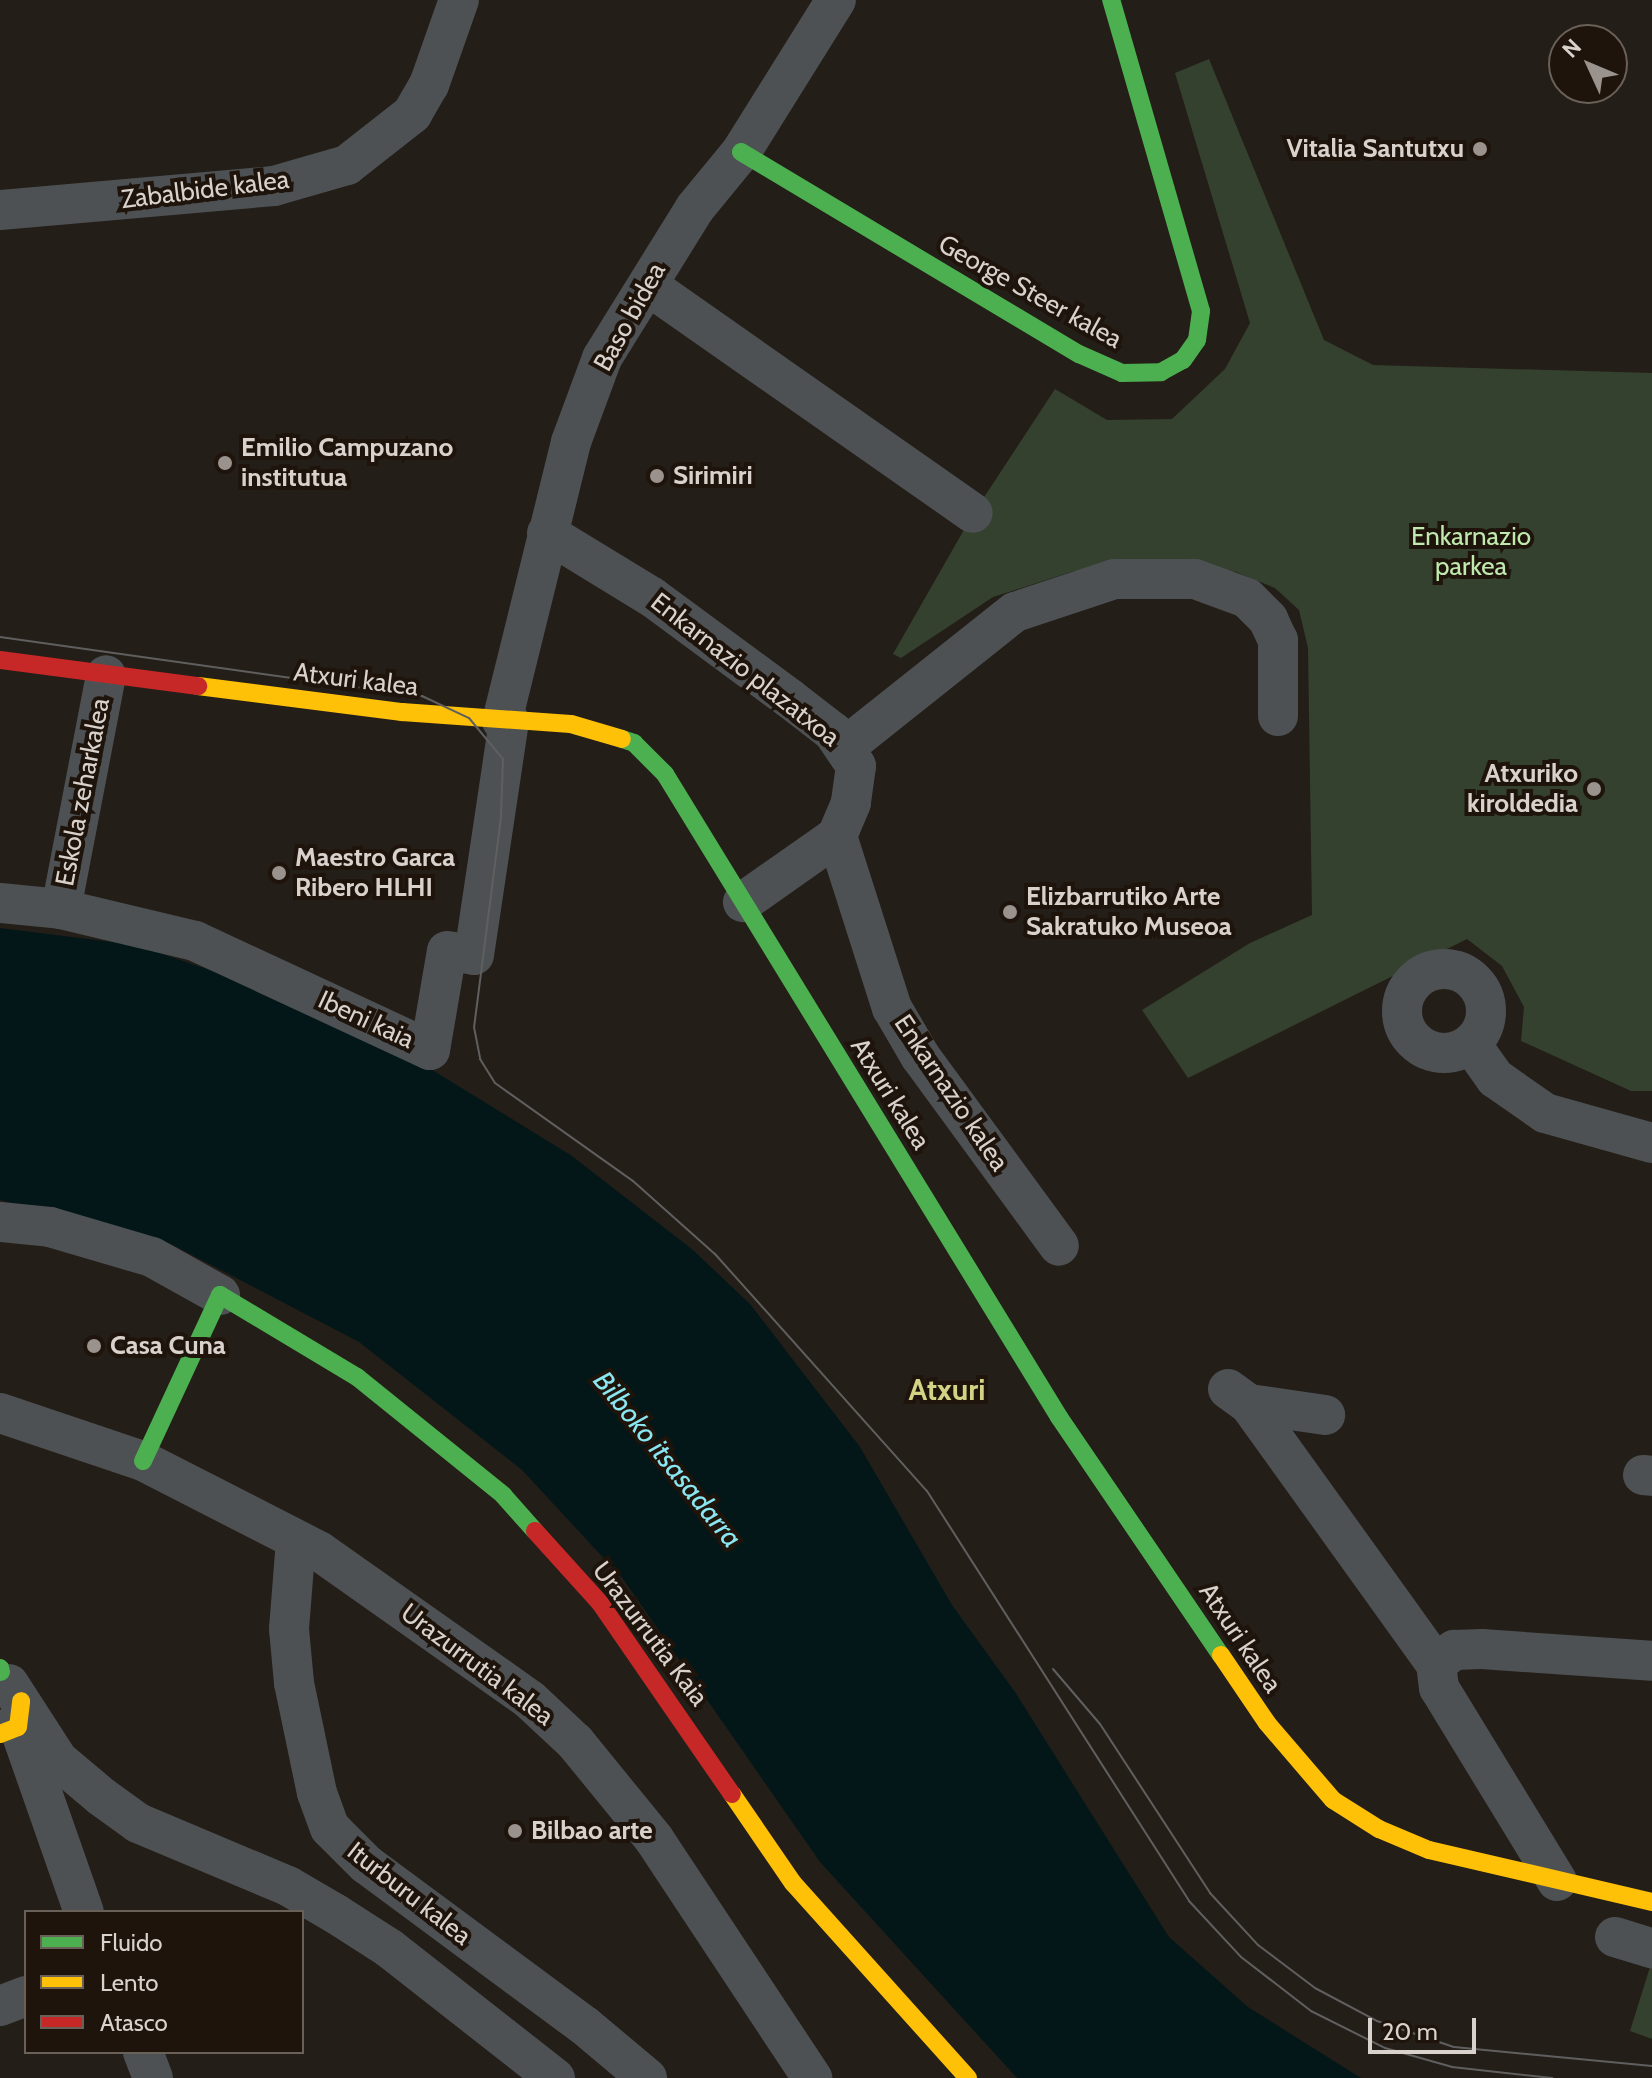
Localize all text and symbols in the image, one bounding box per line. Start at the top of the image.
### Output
north arrow [1548,24,1628,104]
text: N [1557,33,1587,63]
place label: Vitalia Santutxu [1286,133,1464,165]
marker: Vitalia Santutxu [1471,140,1489,158]
street label: Zabalbide kalea [119,164,291,216]
street label: George Steer kalea [933,229,1127,355]
street label: Baso bidea [587,257,673,377]
place label: Emilio Campuzano institutua [241,432,453,494]
marker: Emilio Campuzano institutua [216,454,234,472]
place label: Sirimiri [673,460,753,492]
marker: Sirimiri [648,467,666,485]
park label: Enkarnazio parkea [1411,521,1531,582]
street label: Enkarnazio plazatxoa [644,587,846,753]
street label: Atxuri kalea [292,657,420,703]
street label: Eskola zeharkalea [49,695,117,889]
place label: Atxuriko kiroldedia [1467,758,1578,820]
marker: Atxuriko kiroldedia [1585,780,1603,798]
place label: Maestro Garca Ribero HLHI [295,842,455,904]
marker: Maestro Garca Ribero HLHI [270,864,288,882]
place label: Elizbarrutiko Arte Sakratuko Museoa [1026,881,1232,942]
marker: Elizbarrutiko Arte Sakratuko Museoa [1001,903,1019,921]
street label: Ibeni kaia [313,984,419,1056]
street label: Enkarnazio kalea [887,1009,1015,1177]
street label: Atxuri kalea [844,1033,936,1155]
place label: Casa Cuna [110,1330,226,1362]
marker: Casa Cuna [85,1337,103,1355]
water label: Bilboko itsasadarra [587,1364,749,1554]
district label: Atxuri [909,1372,985,1408]
street label: Urazurrutia Kaia [586,1556,714,1712]
street label: Atxuri kalea [1192,1577,1288,1699]
street label: Urazurrutia kalea [394,1597,560,1733]
place label: Bilbao arte [531,1815,653,1847]
marker: Bilbao arte [506,1822,524,1840]
street label: Iturburu kalea [341,1836,477,1952]
legend [24,1910,304,2054]
text: Fluido [100,1928,162,1957]
text: Lento [100,1968,159,1997]
scale bar [1372,2002,1480,2052]
text: Atasco [100,2008,168,2037]
text: 20 m [1382,2017,1438,2046]

